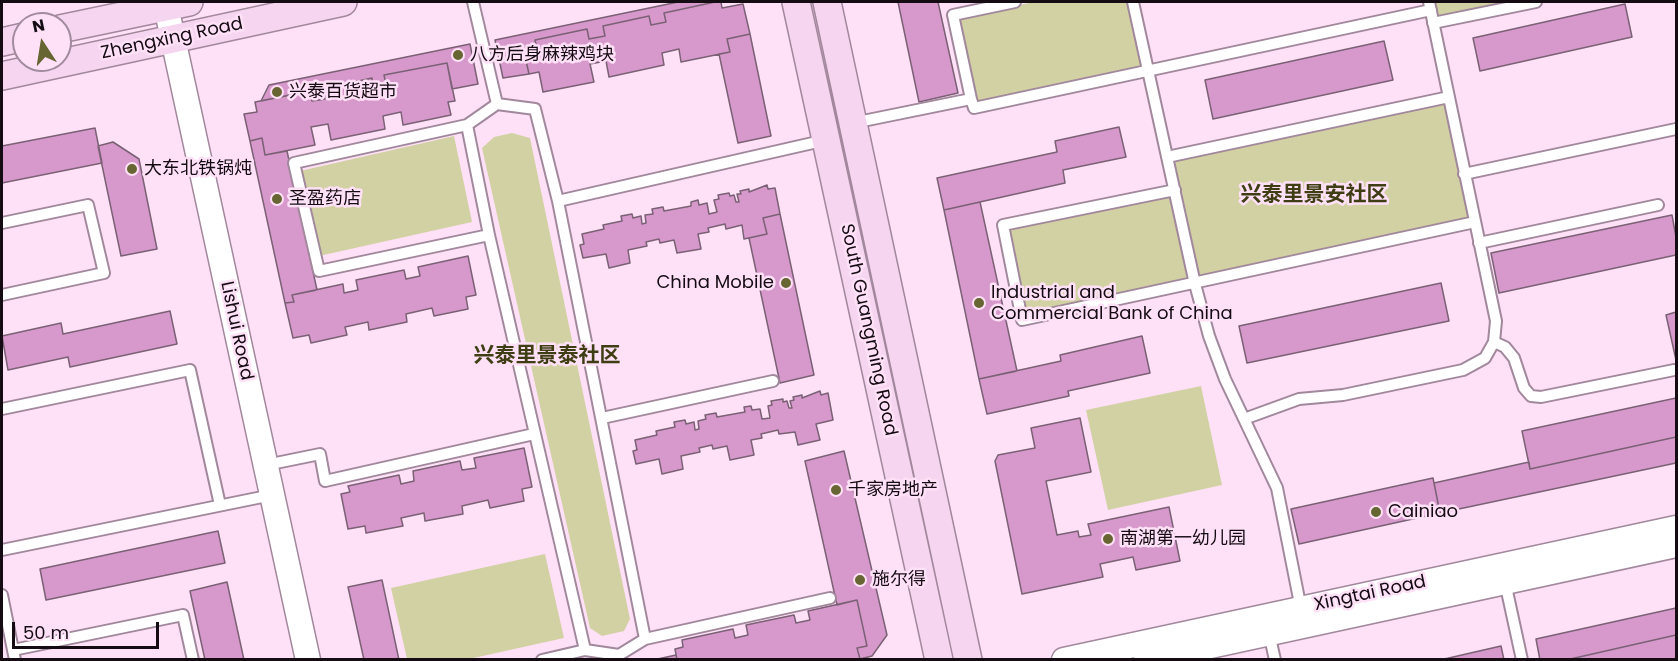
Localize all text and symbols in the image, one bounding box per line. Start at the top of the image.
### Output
north arrow [12,12,72,72]
text: N [30,13,47,38]
street label: Zhengxing Road [99,13,245,65]
place label: 八方后身麻辣鸡块 [470,44,614,66]
marker: 八方后身麻辣鸡块 [451,48,465,62]
place label: 兴泰百货超市 [289,81,397,103]
marker: 兴泰百货超市 [270,85,284,99]
place label: 大东北铁锅炖 [144,158,252,180]
marker: 大东北铁锅炖 [125,162,139,176]
district label: 兴泰里景安社区 [1241,183,1387,209]
place label: 圣盈药店 [289,188,361,210]
marker: 圣盈药店 [270,192,284,206]
street label: South Guangming Road [835,222,901,438]
place label: China Mobile [656,272,774,294]
marker: China Mobile [779,276,793,290]
street label: Lishui Road [215,280,257,382]
place label: Industrial and Commercial Bank of China [991,282,1233,324]
marker: Industrial and Commercial Bank of China [972,296,986,310]
district label: 兴泰里景泰社区 [474,344,620,370]
place label: 千家房地产 [848,479,938,501]
marker: 千家房地产 [829,483,843,497]
place label: Cainiao [1388,501,1458,523]
marker: Cainiao [1369,505,1383,519]
place label: 南湖第一幼儿园 [1120,528,1246,550]
marker: 南湖第一幼儿园 [1101,532,1115,546]
place label: 施尔得 [872,569,926,591]
street label: Xingtai Road [1312,572,1428,616]
marker: 施尔得 [853,573,867,587]
scale bar [15,610,162,648]
text: 50 m [23,620,69,645]

